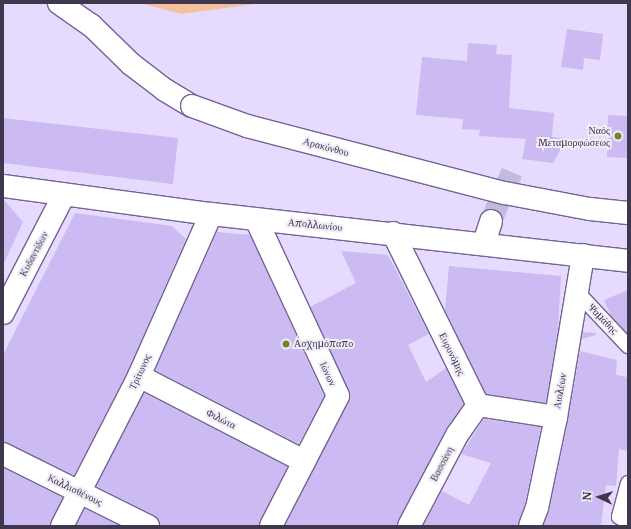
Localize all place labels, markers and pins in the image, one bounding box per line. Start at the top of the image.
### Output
place label: Ναός Μεταμορφώσεως [538,124,610,148]
marker: Ναός Μεταμορφώσεως [613,131,623,141]
place label: Ασχημόπαπο [294,338,353,350]
marker: Ασχημόπαπο [281,339,291,349]

